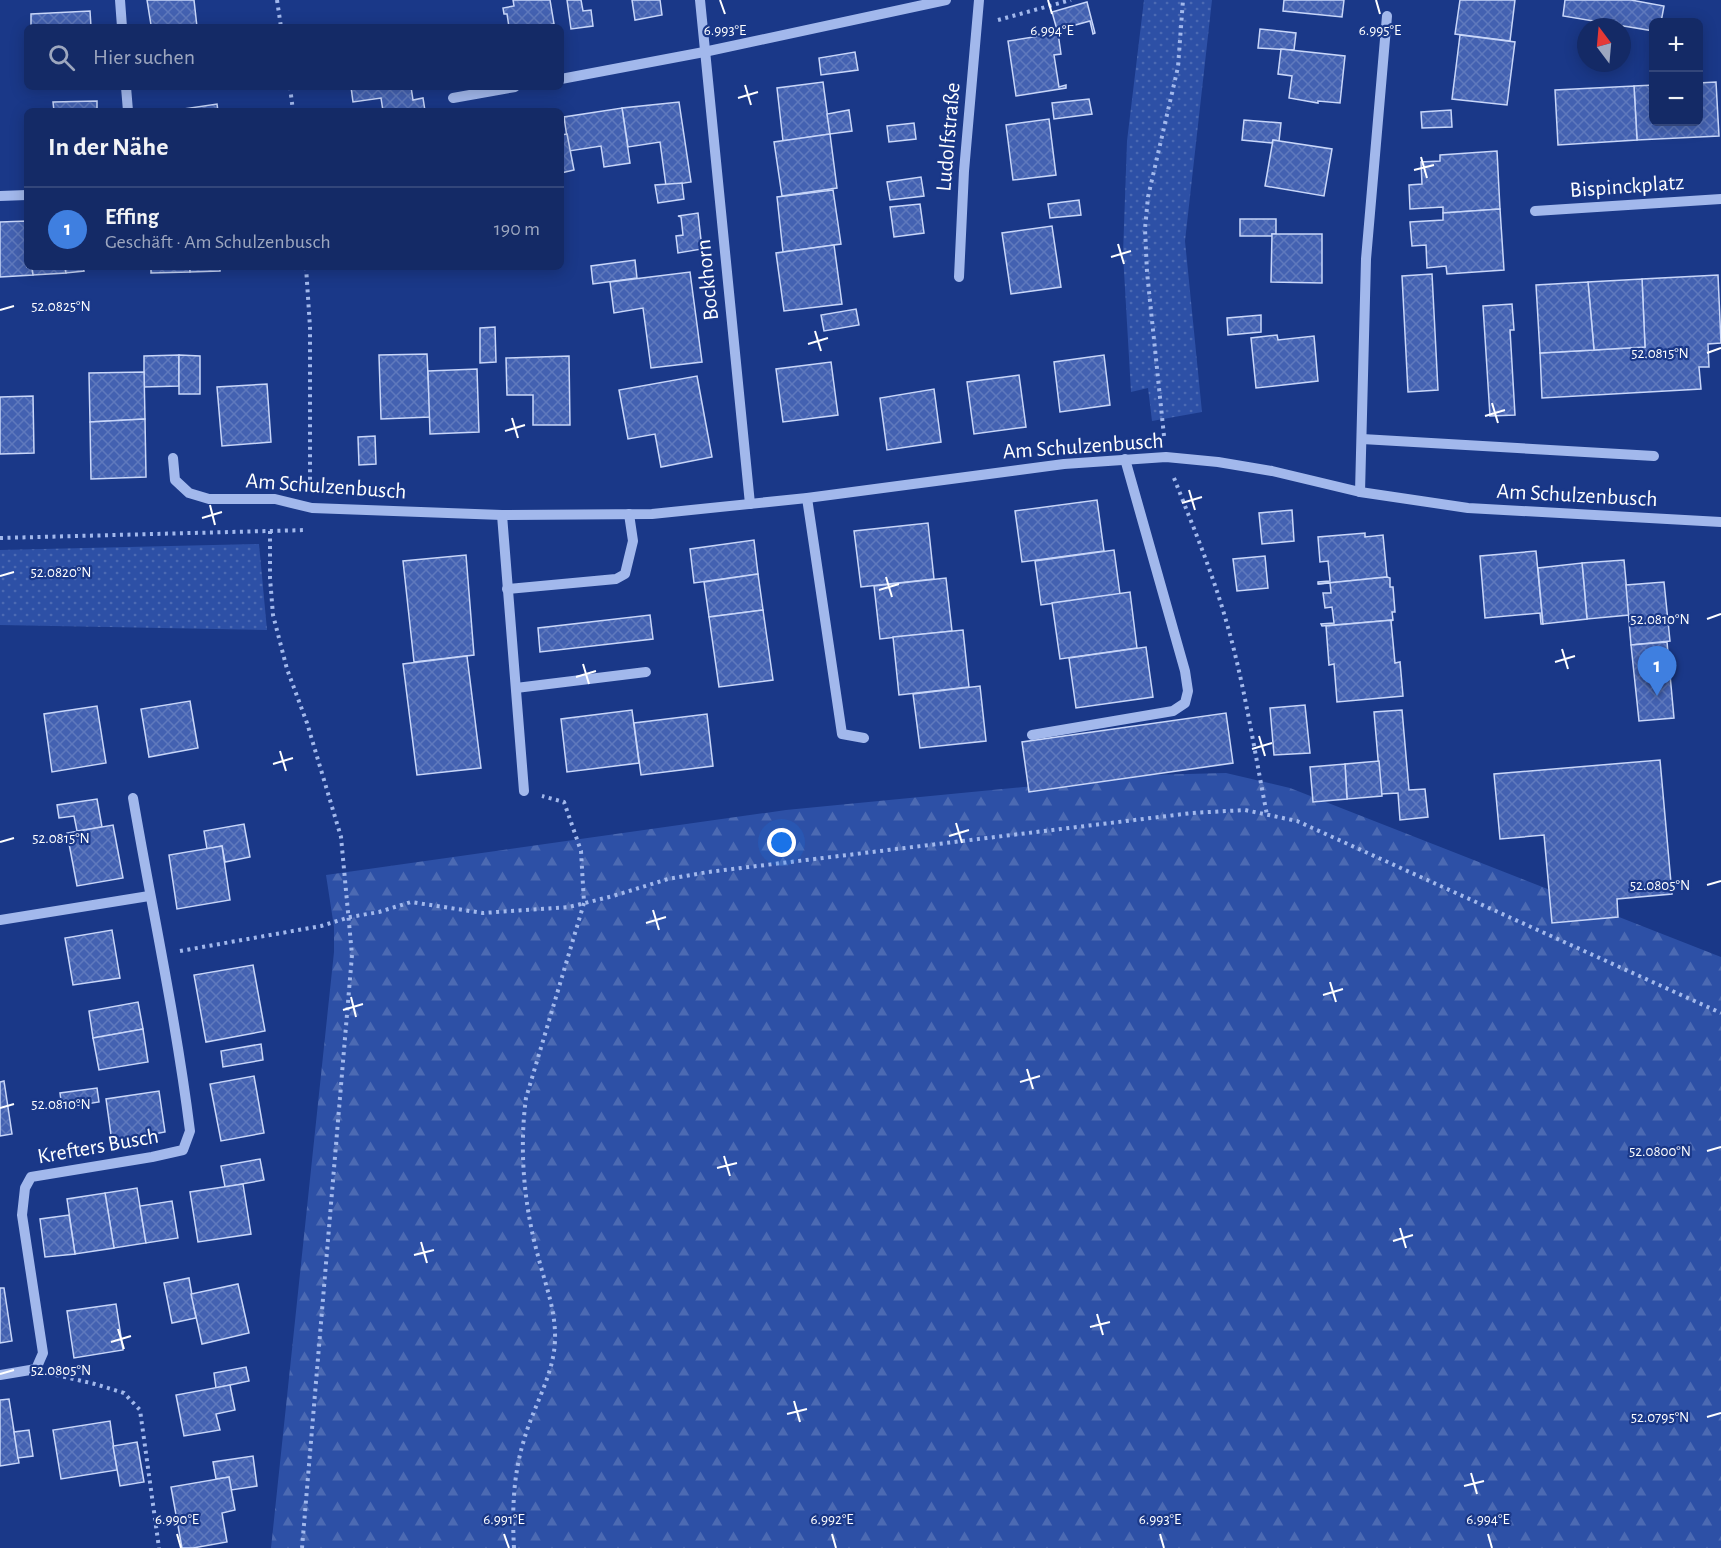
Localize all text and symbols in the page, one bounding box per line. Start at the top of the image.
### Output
north arrow [1577,18,1631,72]
map controls [1649,18,1703,126]
button: + [1649,18,1703,72]
text: 6.993°E [704,23,746,38]
text: 6.994°E [1030,23,1074,38]
text: 6.995°E [1359,23,1401,38]
search box [24,24,564,90]
icon: search [45,41,78,74]
text: Hier suchen [93,46,195,68]
button: − [1649,72,1703,126]
street label: Ludolfstraße [932,82,964,192]
text: In der Nähe [48,134,168,160]
street label: Bispinckplatz [1569,171,1685,201]
text: Effing [105,206,159,228]
text: 1 [64,219,71,239]
text: 190 m [494,219,540,239]
text: Geschäft · Am Schulzenbusch [105,232,331,252]
street label: Bockhorn [692,238,722,322]
text: 52.0825°N [31,299,91,314]
text: 52.0815°N [1631,346,1689,361]
street label: Am Schulzenbusch [1002,429,1164,463]
street label: Am Schulzenbusch [245,469,407,503]
street label: Am Schulzenbusch [1496,480,1658,510]
text: 52.0820°N [31,565,91,580]
text: 52.0810°N [1630,612,1690,627]
pin: 1 [1638,646,1676,696]
your location [767,828,796,857]
text: 52.0815°N [32,831,90,846]
text: 52.0805°N [1630,878,1690,893]
text: 52.0810°N [31,1097,91,1112]
street label: Krefters Busch [36,1125,160,1167]
text: 52.0800°N [1629,1144,1691,1159]
text: 52.0805°N [31,1363,91,1378]
text: 52.0795°N [1631,1410,1689,1425]
text: 6.990°E [155,1512,199,1527]
text: 6.991°E [483,1512,525,1527]
text: 6.992°E [810,1512,854,1527]
text: 6.993°E [1139,1512,1181,1527]
text: 6.994°E [1466,1512,1510,1527]

